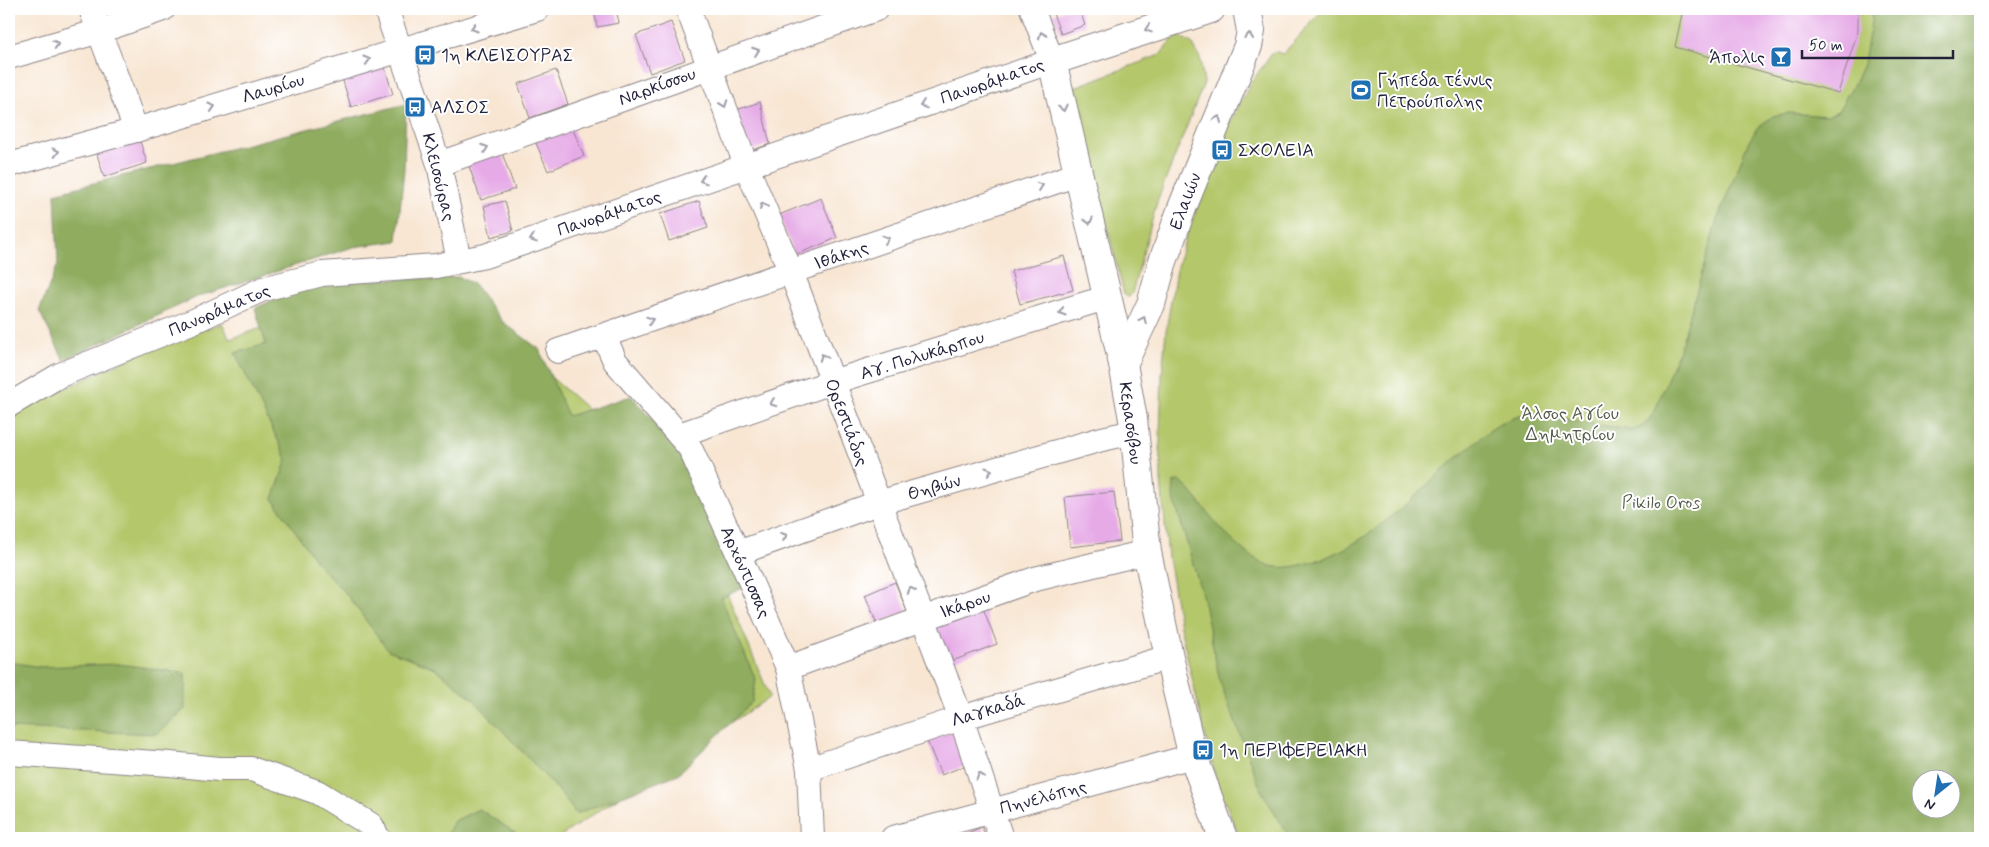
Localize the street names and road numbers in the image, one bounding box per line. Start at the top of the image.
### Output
street label: Πανοράματος [937,53,1048,111]
street label: Ναρκίσσου [615,62,699,112]
street label: Λαυρίου [239,68,308,110]
street label: Κλεισούρας [415,131,461,224]
street label: Ελαιών [1164,169,1208,233]
street label: Πανοράματος [554,185,665,243]
street label: Ιθάκης [811,235,872,276]
street label: Πανοράματος [165,279,274,343]
street label: Αγ. Πολυκάρπου [857,326,987,386]
street label: Ορεστιάδος [818,375,874,470]
street label: Κερασόβου [1112,380,1148,466]
street label: Θηβών [905,469,964,507]
street label: Αρχόντισσας [714,522,776,622]
street label: Ικάρου [937,585,994,625]
street label: Λαγκαδά [948,688,1028,734]
street label: Πηνελόπης [997,775,1089,821]

